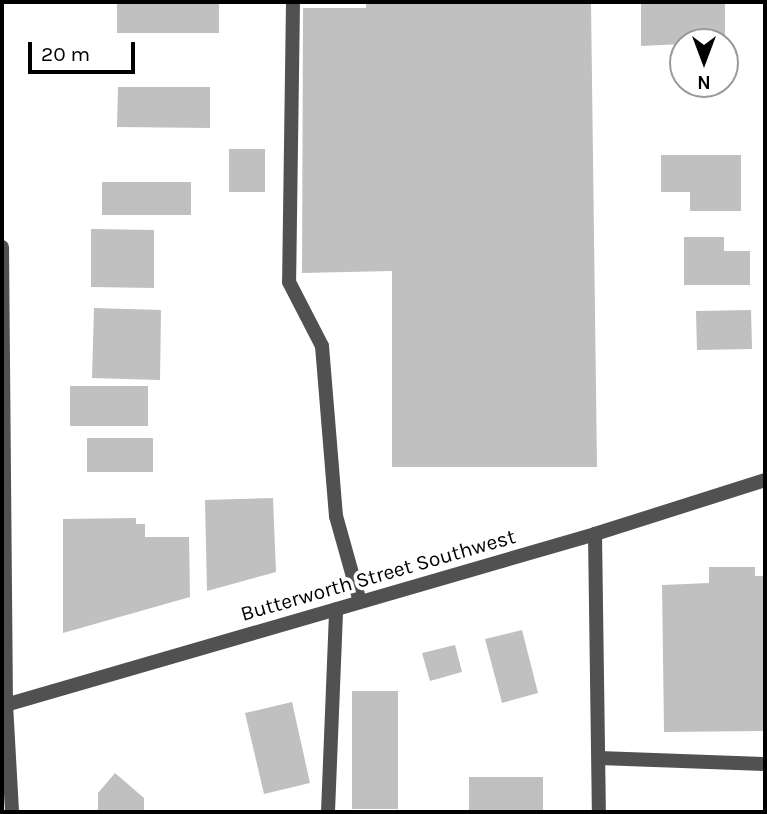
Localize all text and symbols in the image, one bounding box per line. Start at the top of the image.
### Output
scale bar [32,28,138,72]
north arrow [669,28,739,98]
text: 20 m [41,42,90,66]
text: N [697,71,711,93]
street label: Butterworth Street Southwest [238,524,518,626]

